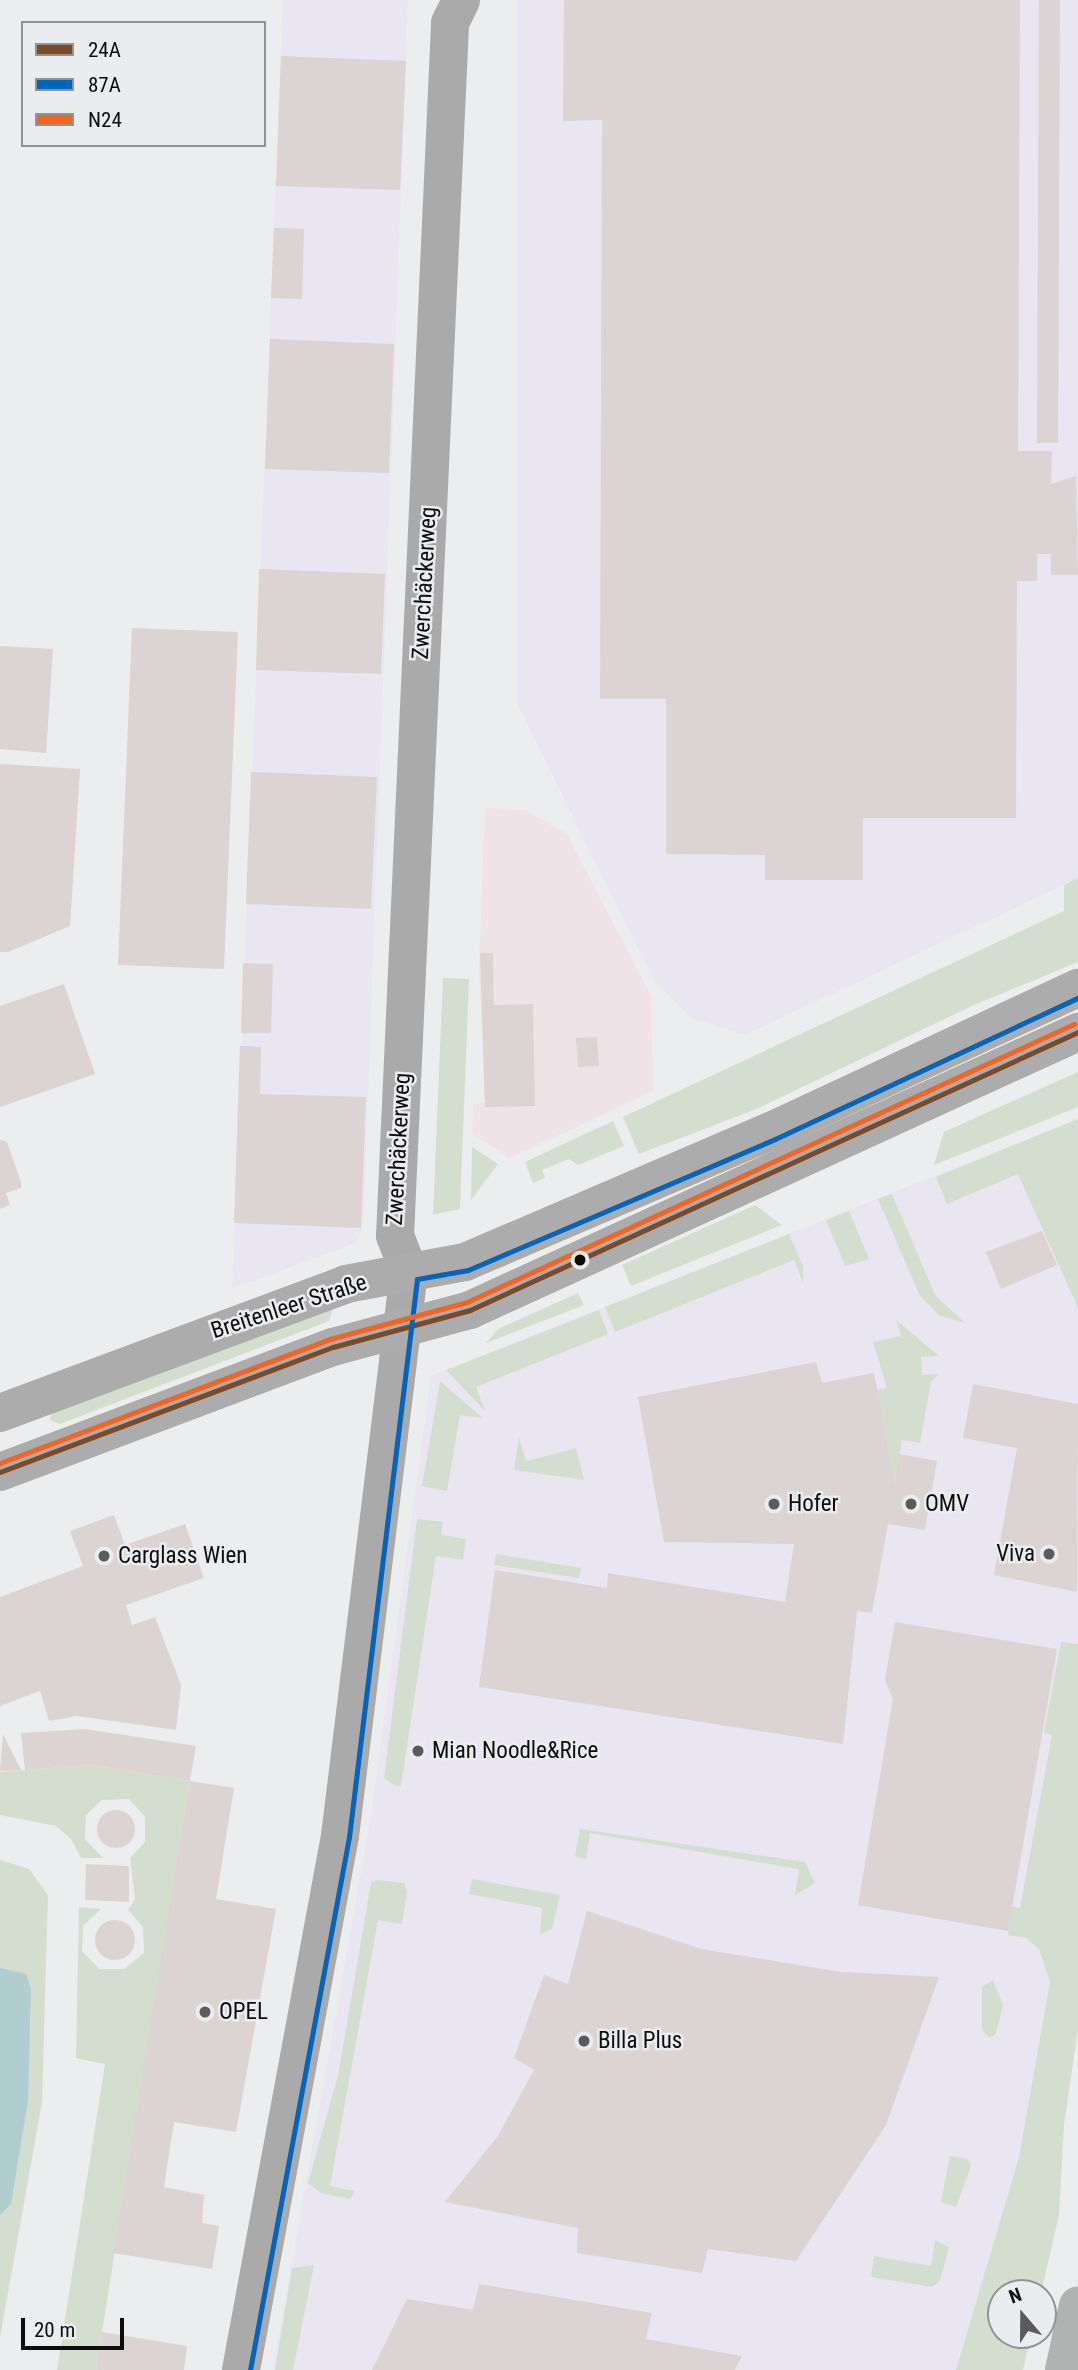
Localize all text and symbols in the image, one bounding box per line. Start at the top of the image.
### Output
legend [21,21,266,147]
text: 24A [88,38,121,62]
text: 87A [88,73,121,97]
text: N24 [88,108,122,132]
street label: Zwerchäckerweg [407,506,443,660]
street label: Zwerchäckerweg [381,1072,417,1226]
unlabelled marker [573,1253,587,1267]
street label: Breitenleer Straße [208,1269,370,1345]
place label: Hofer [788,1490,839,1518]
place label: OMV [925,1490,969,1518]
marker: Hofer [766,1496,782,1512]
marker: OMV [903,1496,919,1512]
place label: Viva [996,1540,1035,1568]
place label: Carglass Wien [118,1542,247,1570]
marker: Viva [1041,1546,1057,1562]
marker: Carglass Wien [96,1548,112,1564]
place label: Mian Noodle&Rice [432,1737,598,1765]
marker: Mian Noodle&Rice [410,1743,426,1759]
place label: OPEL [219,1998,268,2026]
marker: OPEL [197,2004,213,2020]
place label: Billa Plus [598,2027,682,2055]
marker: Billa Plus [576,2033,592,2049]
north arrow [987,2279,1057,2349]
text: N [1006,2283,1025,2308]
scale bar [24,2304,128,2348]
text: 20 m [34,2318,75,2342]

